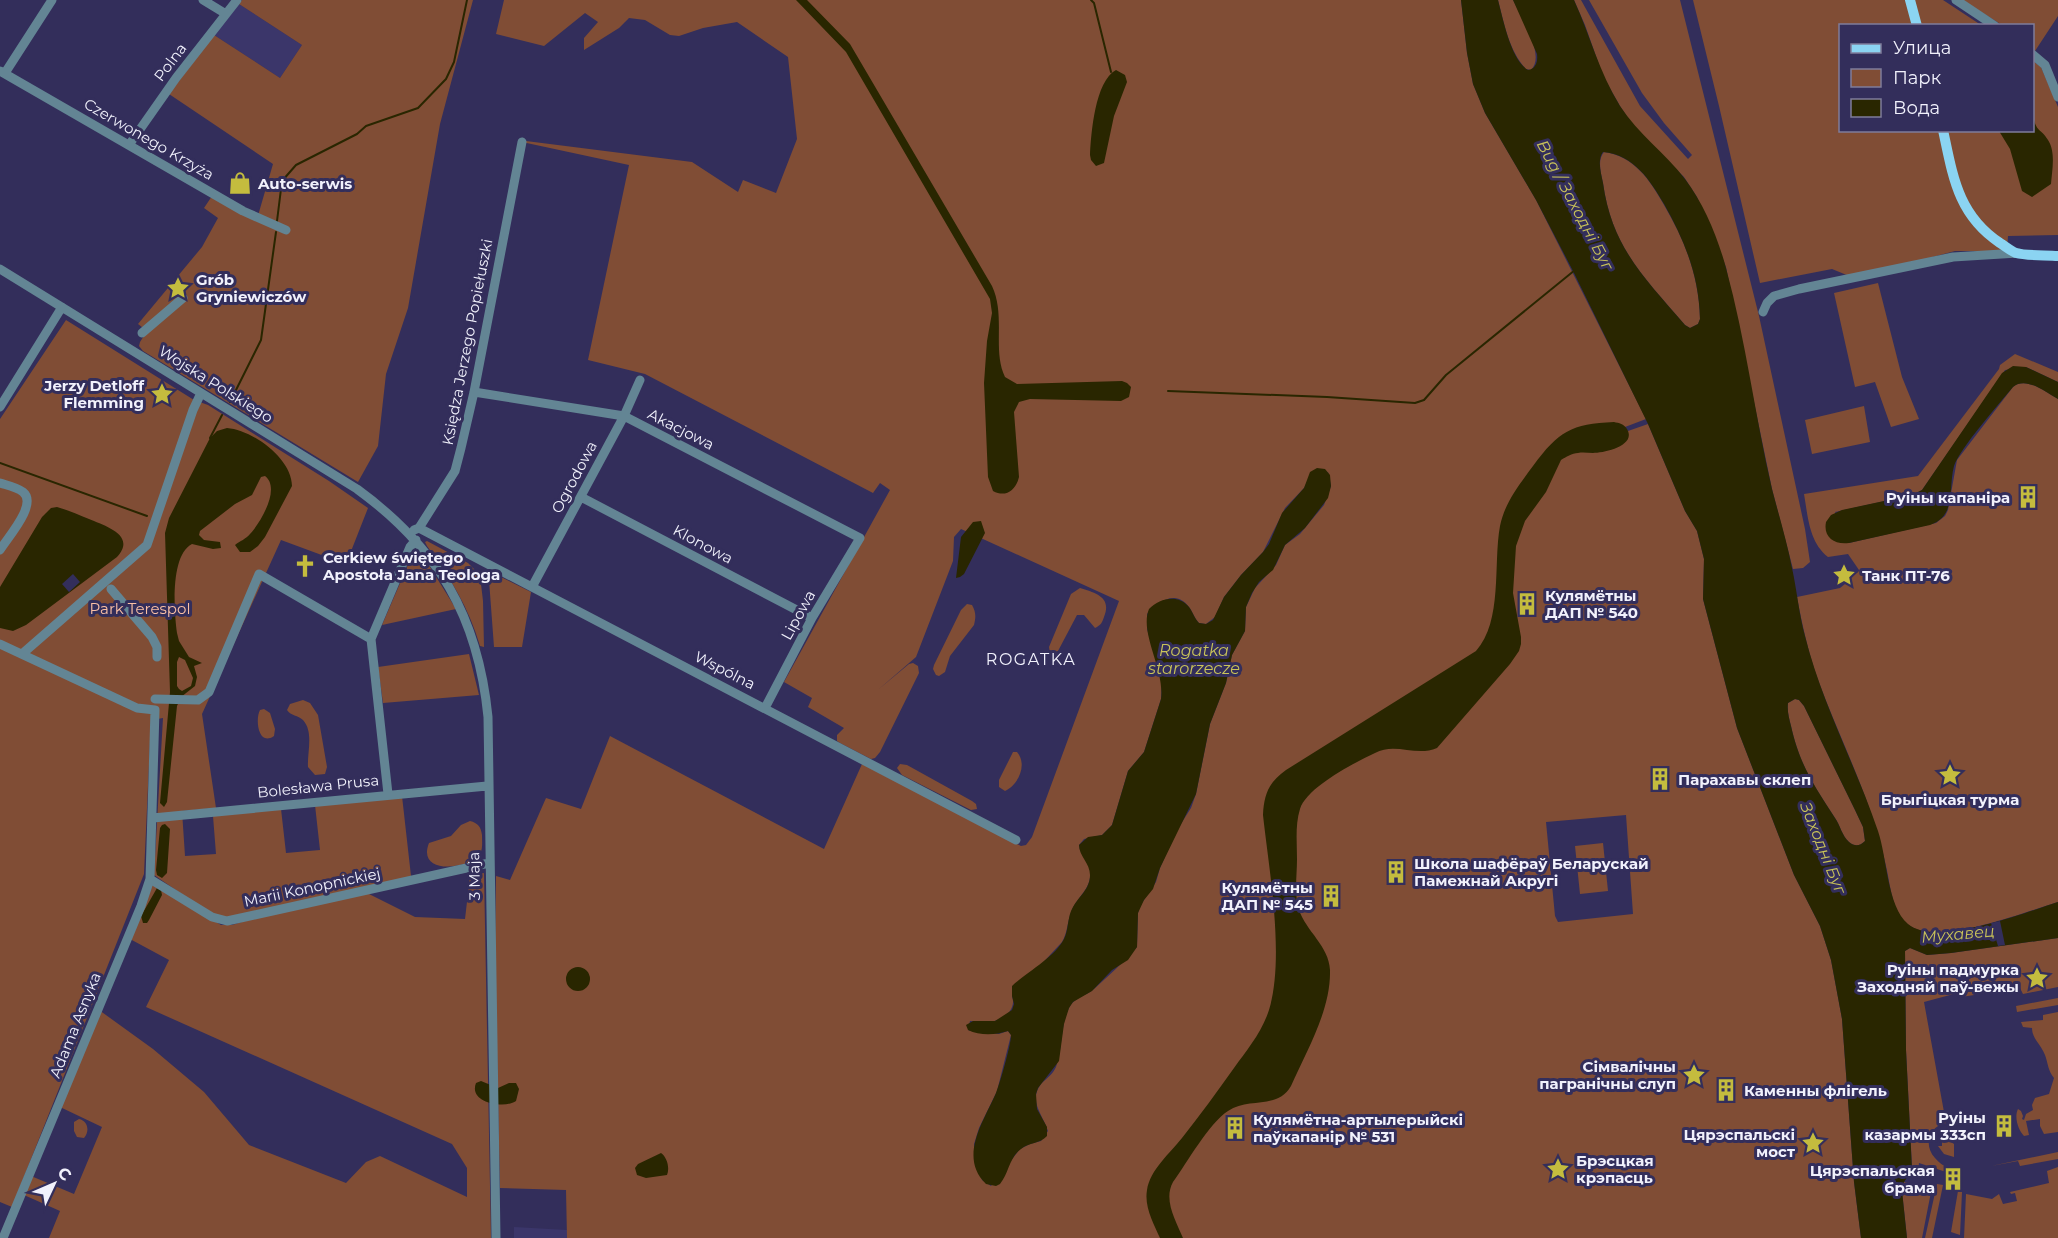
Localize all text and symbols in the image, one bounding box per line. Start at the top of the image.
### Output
legend [1839,24,2034,132]
text: Улица [1893,37,1951,59]
street label: Polna [149,39,191,85]
text: Парк [1893,67,1942,89]
street label: Czerwonego Krzyża [81,94,217,184]
text: Вода [1893,97,1940,119]
water label: Bug / Заходні Буг [1533,137,1618,275]
shop icon: Auto-serwis [227,170,253,196]
place label: Auto-serwis [257,174,352,193]
street label: Księdza Jerzego Popiełuszki [438,237,496,447]
place label: Grób Gryniewiczów [196,270,307,306]
place icon: Grób Gryniewiczów [165,275,191,301]
street label: Wojska Polskiego [155,341,277,427]
place label: Jerzy Detloff Flemming [43,376,145,412]
place icon: Jerzy Detloff Flemming [149,381,175,407]
street label: Akacjowa [645,404,717,454]
street label: Ogrodowa [547,438,601,516]
building icon: Руіны капаніра [2015,484,2041,510]
place label: Руіны капаніра [1886,488,2010,507]
street label: Klonowa [670,520,736,568]
place label: Cerkiew świętego Apostoła Jana Teologa [322,548,500,584]
church icon: Cerkiew świętego Apostoła Jana Teologa [292,553,318,579]
place icon: Танк ПТ-76 [1831,562,1857,588]
place label: Танк ПТ-76 [1862,566,1950,585]
place label: Кулямётны ДАП № 540 [1545,586,1638,622]
street label: Lipowa [777,587,819,643]
building icon: Кулямётны ДАП № 540 [1514,591,1540,617]
park label: Park Terespol [90,599,190,618]
water label: Rogatka starorzecze [1147,641,1240,678]
street label: Wspólna [691,647,759,693]
district label: ROGATKA [986,650,1076,669]
place icon: Брыгіцкая турма [1937,762,1963,788]
building icon: Парахавы склеп [1647,766,1673,792]
street label: Bolesława Prusa [256,770,380,802]
place label: Парахавы склеп [1678,770,1811,789]
place label: Брыгіцкая турма [1881,790,2019,809]
water label: Заходні Буг [1796,799,1851,898]
street label: 3 Maja [464,852,484,900]
place label: Школа шафёраў Беларускай Памежнай Акругі [1414,854,1649,890]
building icon: Школа шафёраў Беларускай Памежнай Акругі [1383,859,1409,885]
street label: Marii Konopnickiej [242,863,382,911]
place label: Кулямётны ДАП № 545 [1221,878,1313,914]
building icon: Кулямётны ДАП № 545 [1318,883,1344,909]
water label: Мухавец [1920,921,1996,947]
place label: Руіны падмурка Заходняй паў-вежы [1856,960,2019,996]
place icon: Руіны падмурка Заходняй паў-вежы [2024,965,2050,991]
street label: Adama Asnyka [45,969,105,1081]
place label: Сімвалічны пагранічны слуп [1539,1057,1676,1093]
place icon: Сімвалічны пагранічны слуп [1681,1062,1707,1088]
building icon: Каменны флігель [1713,1077,1739,1103]
place label: Каменны флігель [1744,1081,1887,1100]
place label: Руіны казармы 333сп [1865,1108,1986,1144]
place label: Кулямётна-артылерыйскі паўкапанір № 531 [1253,1110,1463,1146]
building icon: Руіны казармы 333сп [1991,1113,2017,1139]
building icon: Кулямётна-артылерыйскі паўкапанір № 531 [1222,1115,1248,1141]
place label: Цярэспальскі мост [1683,1125,1795,1161]
place icon: Цярэспальскі мост [1800,1130,1826,1156]
place label: Брэсцкая крэпасць [1576,1151,1654,1187]
north arrow [24,1154,84,1214]
place icon: Брэсцкая крэпасць [1545,1156,1571,1182]
place label: Цярэспальская брама [1810,1161,1935,1197]
text: С [54,1163,76,1185]
building icon: Цярэспальская брама [1940,1166,1966,1192]

